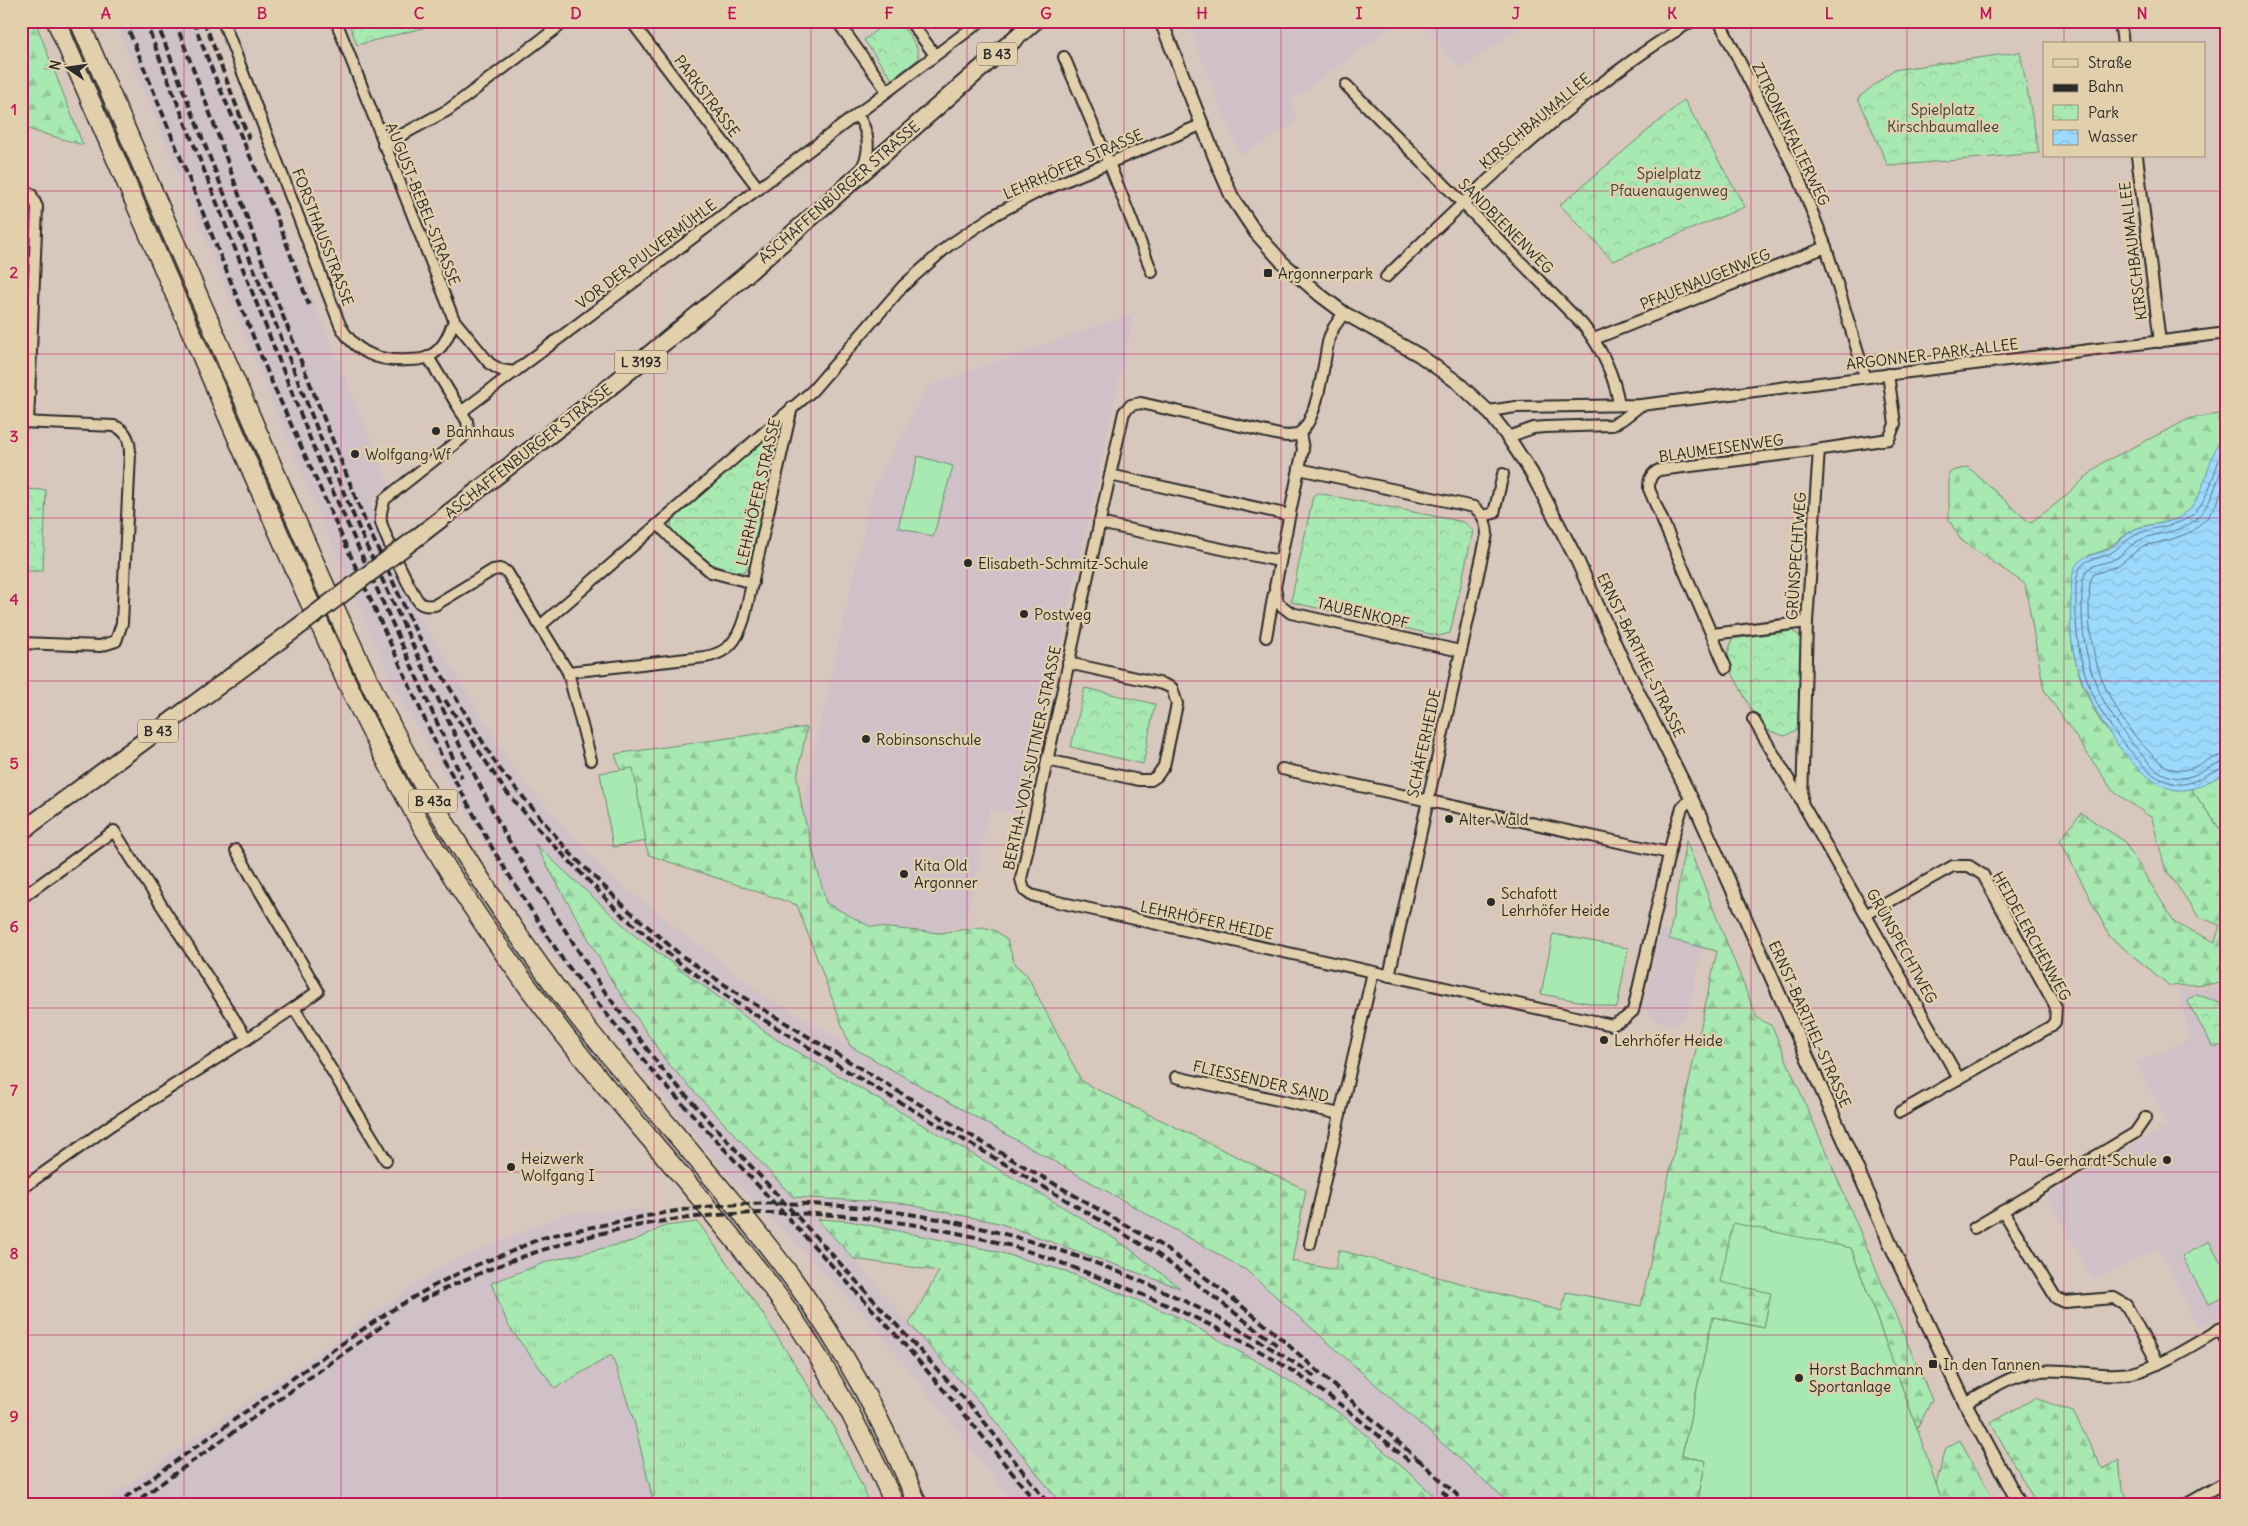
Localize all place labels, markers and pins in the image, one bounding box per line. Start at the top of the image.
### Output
place label: Argonnerpark [1278,264,1373,283]
marker: Argonnerpark [1262,267,1274,279]
place label: Bahnhaus [446,422,515,441]
marker: Bahnhaus [430,425,442,437]
place label: Wolfgang Wf [365,445,452,464]
marker: Wolfgang Wf [349,448,361,460]
place label: Elisabeth-Schmitz-Schule [978,554,1148,573]
marker: Elisabeth-Schmitz-Schule [962,557,974,569]
place label: Postweg [1034,605,1091,624]
marker: Postweg [1018,608,1030,620]
place label: Robinsonschule [876,730,981,749]
marker: Robinsonschule [860,733,872,745]
place label: Alter Wald [1459,810,1529,829]
marker: Alter Wald [1443,813,1455,825]
place label: Kita Old Argonner [914,856,978,892]
marker: Kita Old Argonner [898,868,910,880]
place label: Schafott Lehrhöfer Heide [1501,884,1610,920]
marker: Schafott Lehrhöfer Heide [1485,896,1497,908]
place label: Lehrhöfer Heide [1614,1031,1723,1050]
marker: Lehrhöfer Heide [1598,1034,1610,1046]
place label: Heizwerk Wolfgang I [521,1149,595,1185]
place label: Paul-Gerhardt-Schule [2009,1151,2157,1170]
marker: Paul-Gerhardt-Schule [2161,1154,2173,1166]
marker: Heizwerk Wolfgang I [505,1161,517,1173]
place label: In den Tannen [1943,1355,2041,1374]
marker: In den Tannen [1927,1358,1939,1370]
place label: Horst Bachmann Sportanlage [1809,1360,1924,1396]
marker: Horst Bachmann Sportanlage [1793,1372,1805,1384]

